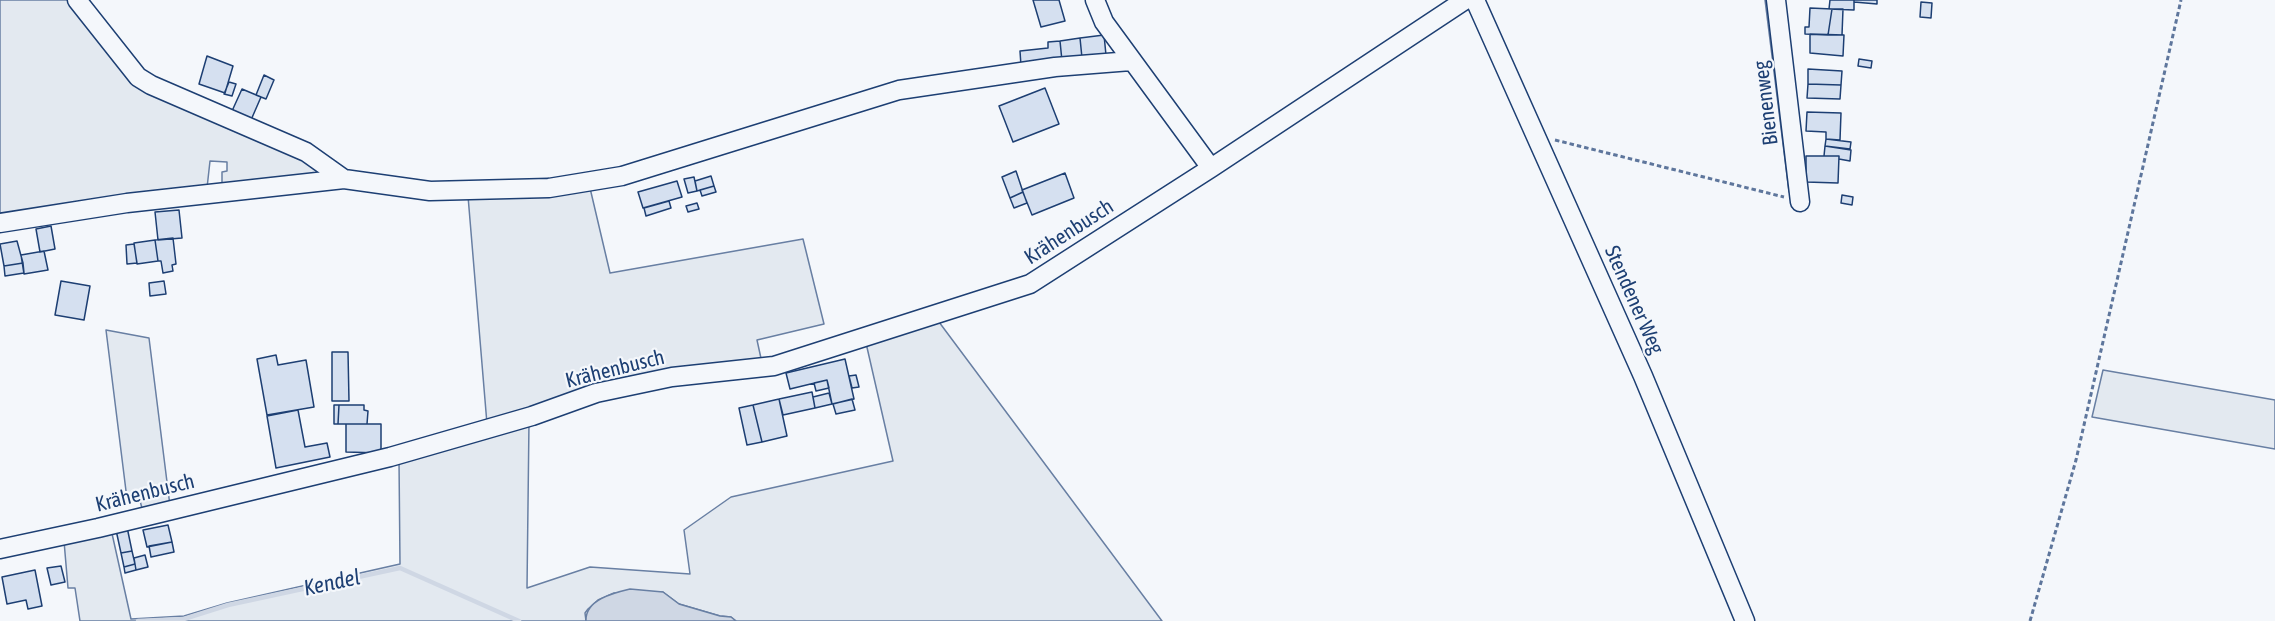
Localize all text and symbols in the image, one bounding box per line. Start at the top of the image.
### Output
street label: Bienenweg [1748,59,1784,147]
street label: Krähenbusch [1020,194,1118,270]
street label: Stendener Weg [1599,242,1669,358]
street label: Krähenbusch [563,345,667,393]
street label: Krähenbusch [93,469,197,517]
water label: Kendel [301,564,363,602]

